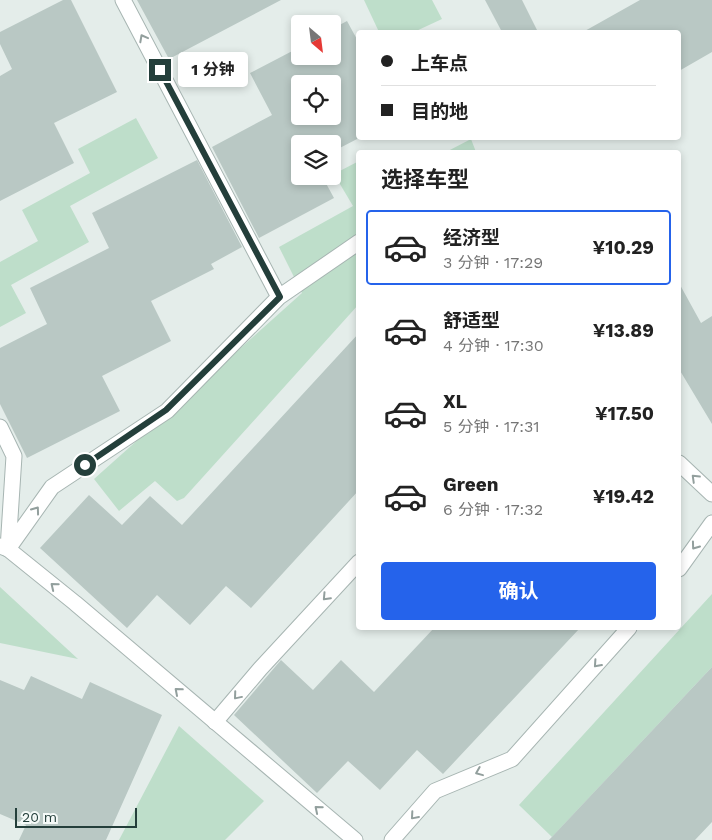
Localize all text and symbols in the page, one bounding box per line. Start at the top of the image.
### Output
north arrow [291,15,341,65]
map controls [291,15,341,185]
one-way arrow [139,35,149,44]
callout: 1 分钟 [178,52,248,88]
text: 上车点 [411,52,468,75]
route end [149,59,171,81]
text: 1 分钟 [191,60,235,79]
button: locate [291,75,341,125]
text: 目的地 [411,100,468,123]
button: layers [291,135,341,185]
text: 选择车型 [381,167,469,192]
icon: car [383,225,428,270]
text: 经济型 [443,226,500,249]
text: ¥10.29 [593,236,654,259]
text: 3 分钟 · 17:29 [443,253,543,272]
icon: car [383,308,428,353]
text: 舒适型 [443,309,500,332]
text: ¥13.89 [593,319,654,342]
text: 4 分钟 · 17:30 [443,336,544,355]
text: XL [443,390,467,413]
icon: car [383,391,428,436]
text: ¥17.50 [595,402,654,425]
text: 5 分钟 · 17:31 [443,417,540,436]
route start [74,454,96,476]
text: Green [443,473,499,496]
icon: car [383,474,428,519]
one-way arrow [692,475,701,484]
text: ¥19.42 [593,485,654,508]
text: 6 分钟 · 17:32 [443,500,543,519]
one-way arrow [31,507,39,516]
one-way arrow [692,540,701,550]
button: 确认 [381,562,656,620]
one-way arrow [50,582,59,591]
one-way arrow [323,592,332,601]
one-way arrow [593,658,602,667]
one-way arrow [174,687,183,696]
one-way arrow [234,690,243,699]
one-way arrow [475,766,484,777]
scale bar [15,805,138,828]
one-way arrow [314,805,323,814]
text: 20 m [22,809,57,825]
one-way arrow [411,810,420,819]

